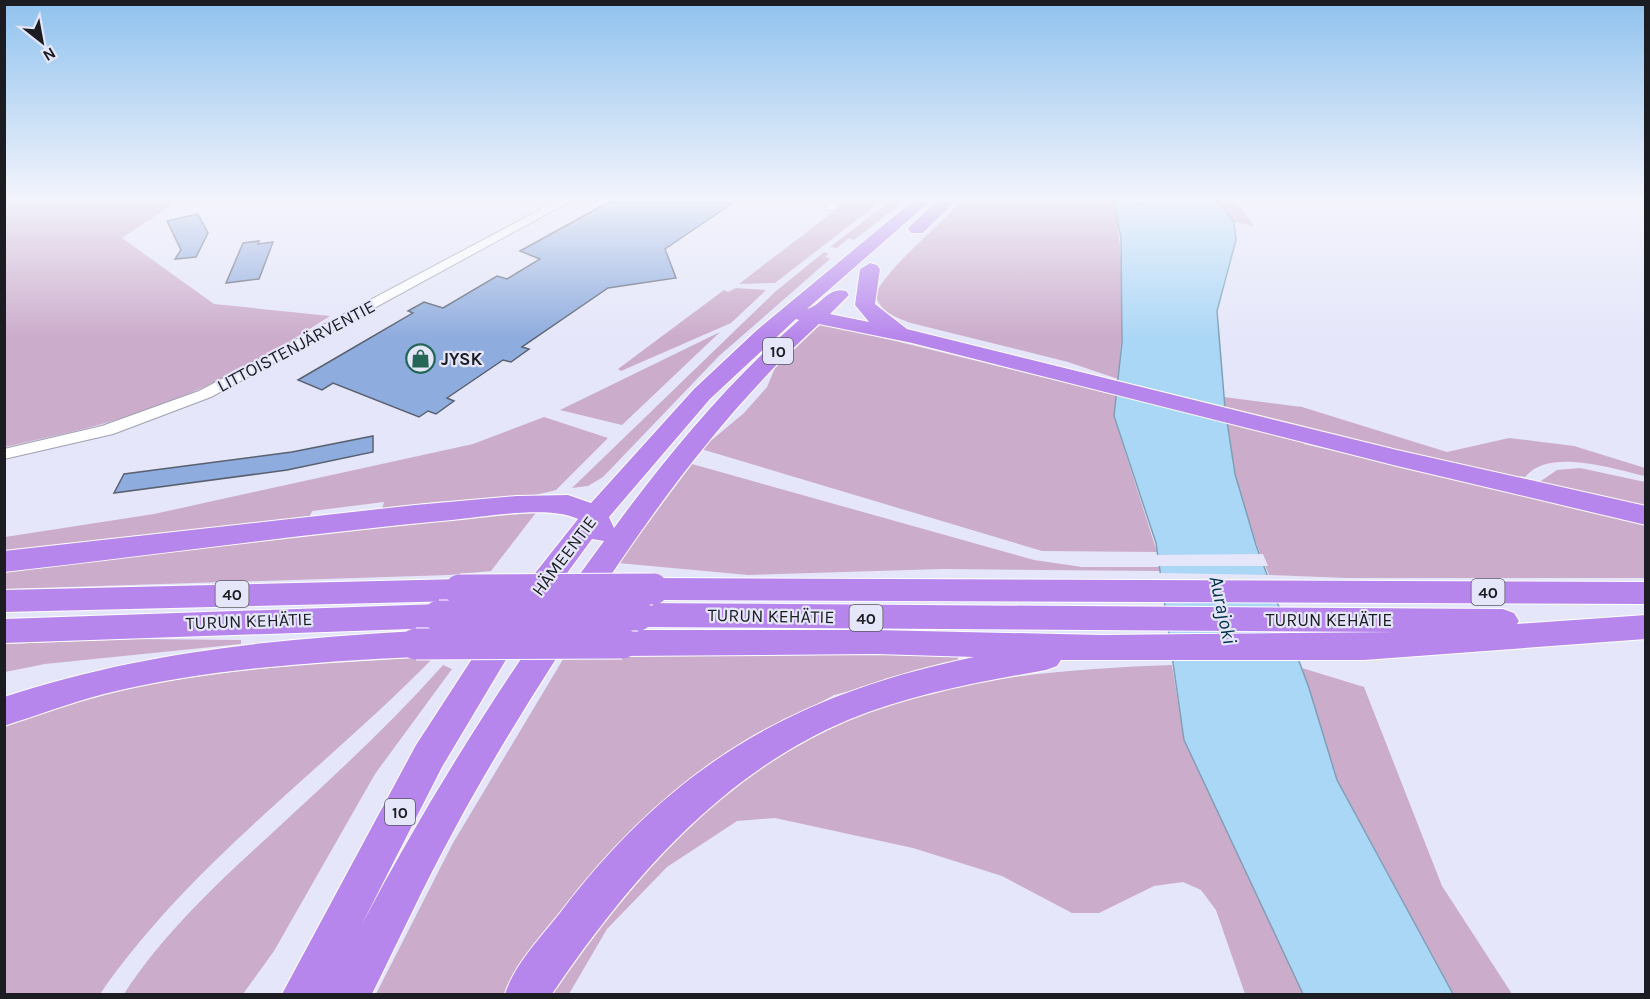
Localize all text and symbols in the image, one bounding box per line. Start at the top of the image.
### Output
north arrow [12,12,72,72]
text: N [40,43,59,66]
street label: LITTOISTENJÄRVENTIE [213,295,379,397]
road number: 10 [763,338,793,364]
shop icon: JYSK [404,343,436,375]
place label: JYSK [441,348,482,370]
street label: HÄMEENTIE [527,512,601,600]
water label: Aurajoki [1205,574,1241,646]
road number: 40 [1472,579,1504,605]
road number: 40 [216,581,248,607]
street label: TURUN KEHÄTIE [707,604,835,628]
road number: 40 [850,605,882,631]
street label: TURUN KEHÄTIE [185,608,313,634]
street label: TURUN KEHÄTIE [1266,609,1392,631]
road number: 10 [385,799,415,825]

